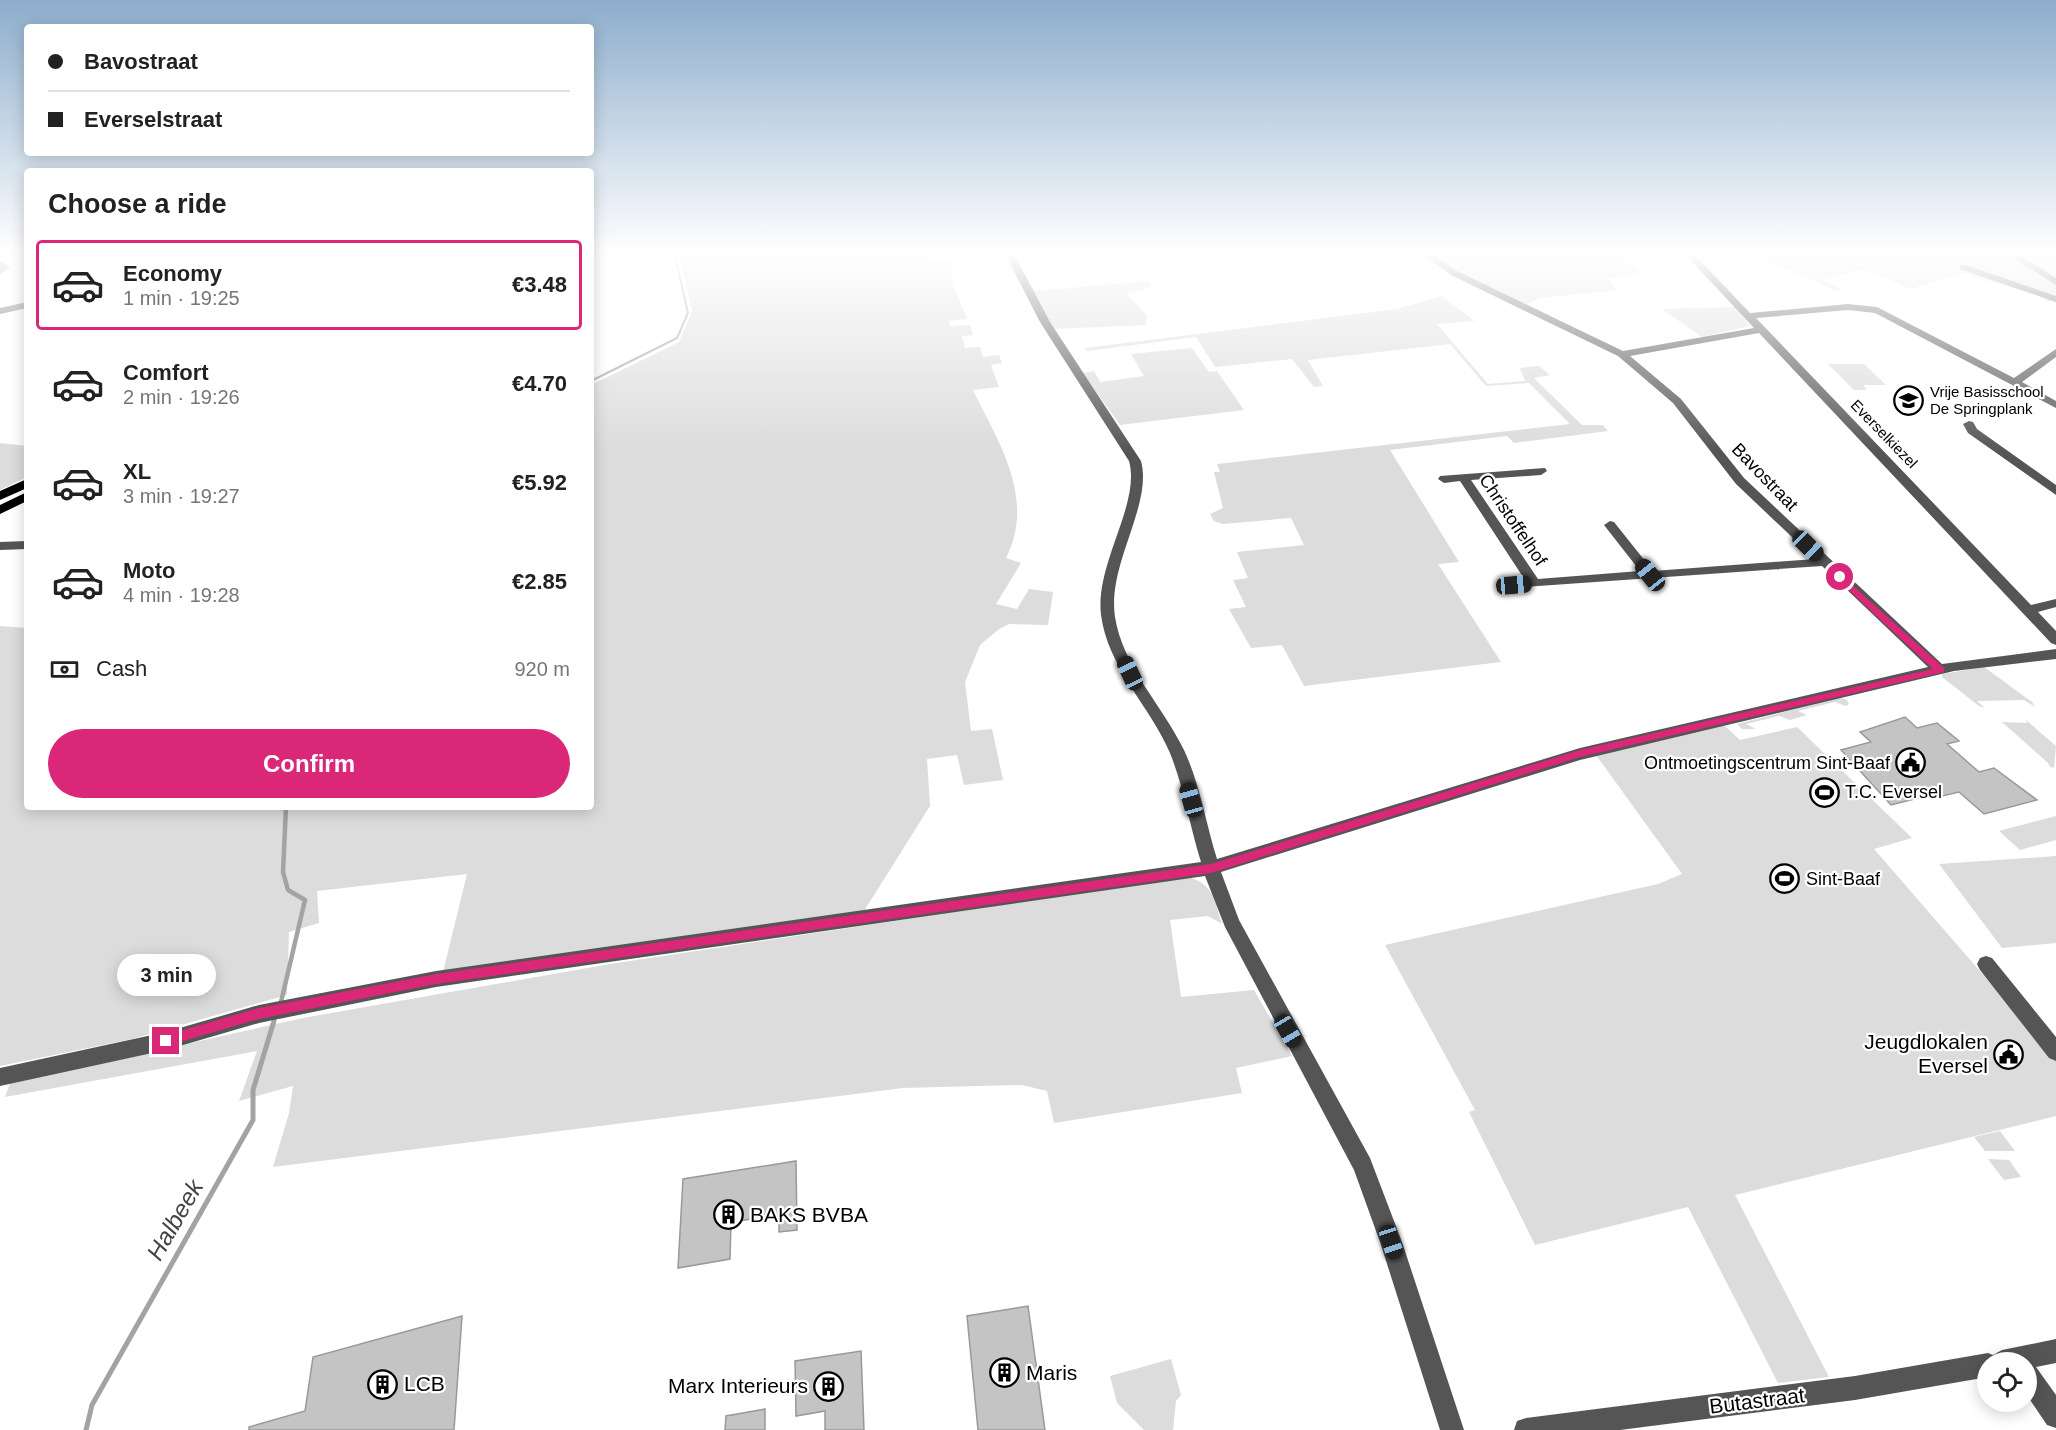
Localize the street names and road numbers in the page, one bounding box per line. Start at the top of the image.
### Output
street label: Everselkiezel [1848,396,1921,471]
street label: Bavostraat [1728,439,1802,515]
street label: Christoffelhof [1475,471,1551,570]
street label: Butastraat [1708,1383,1806,1418]

